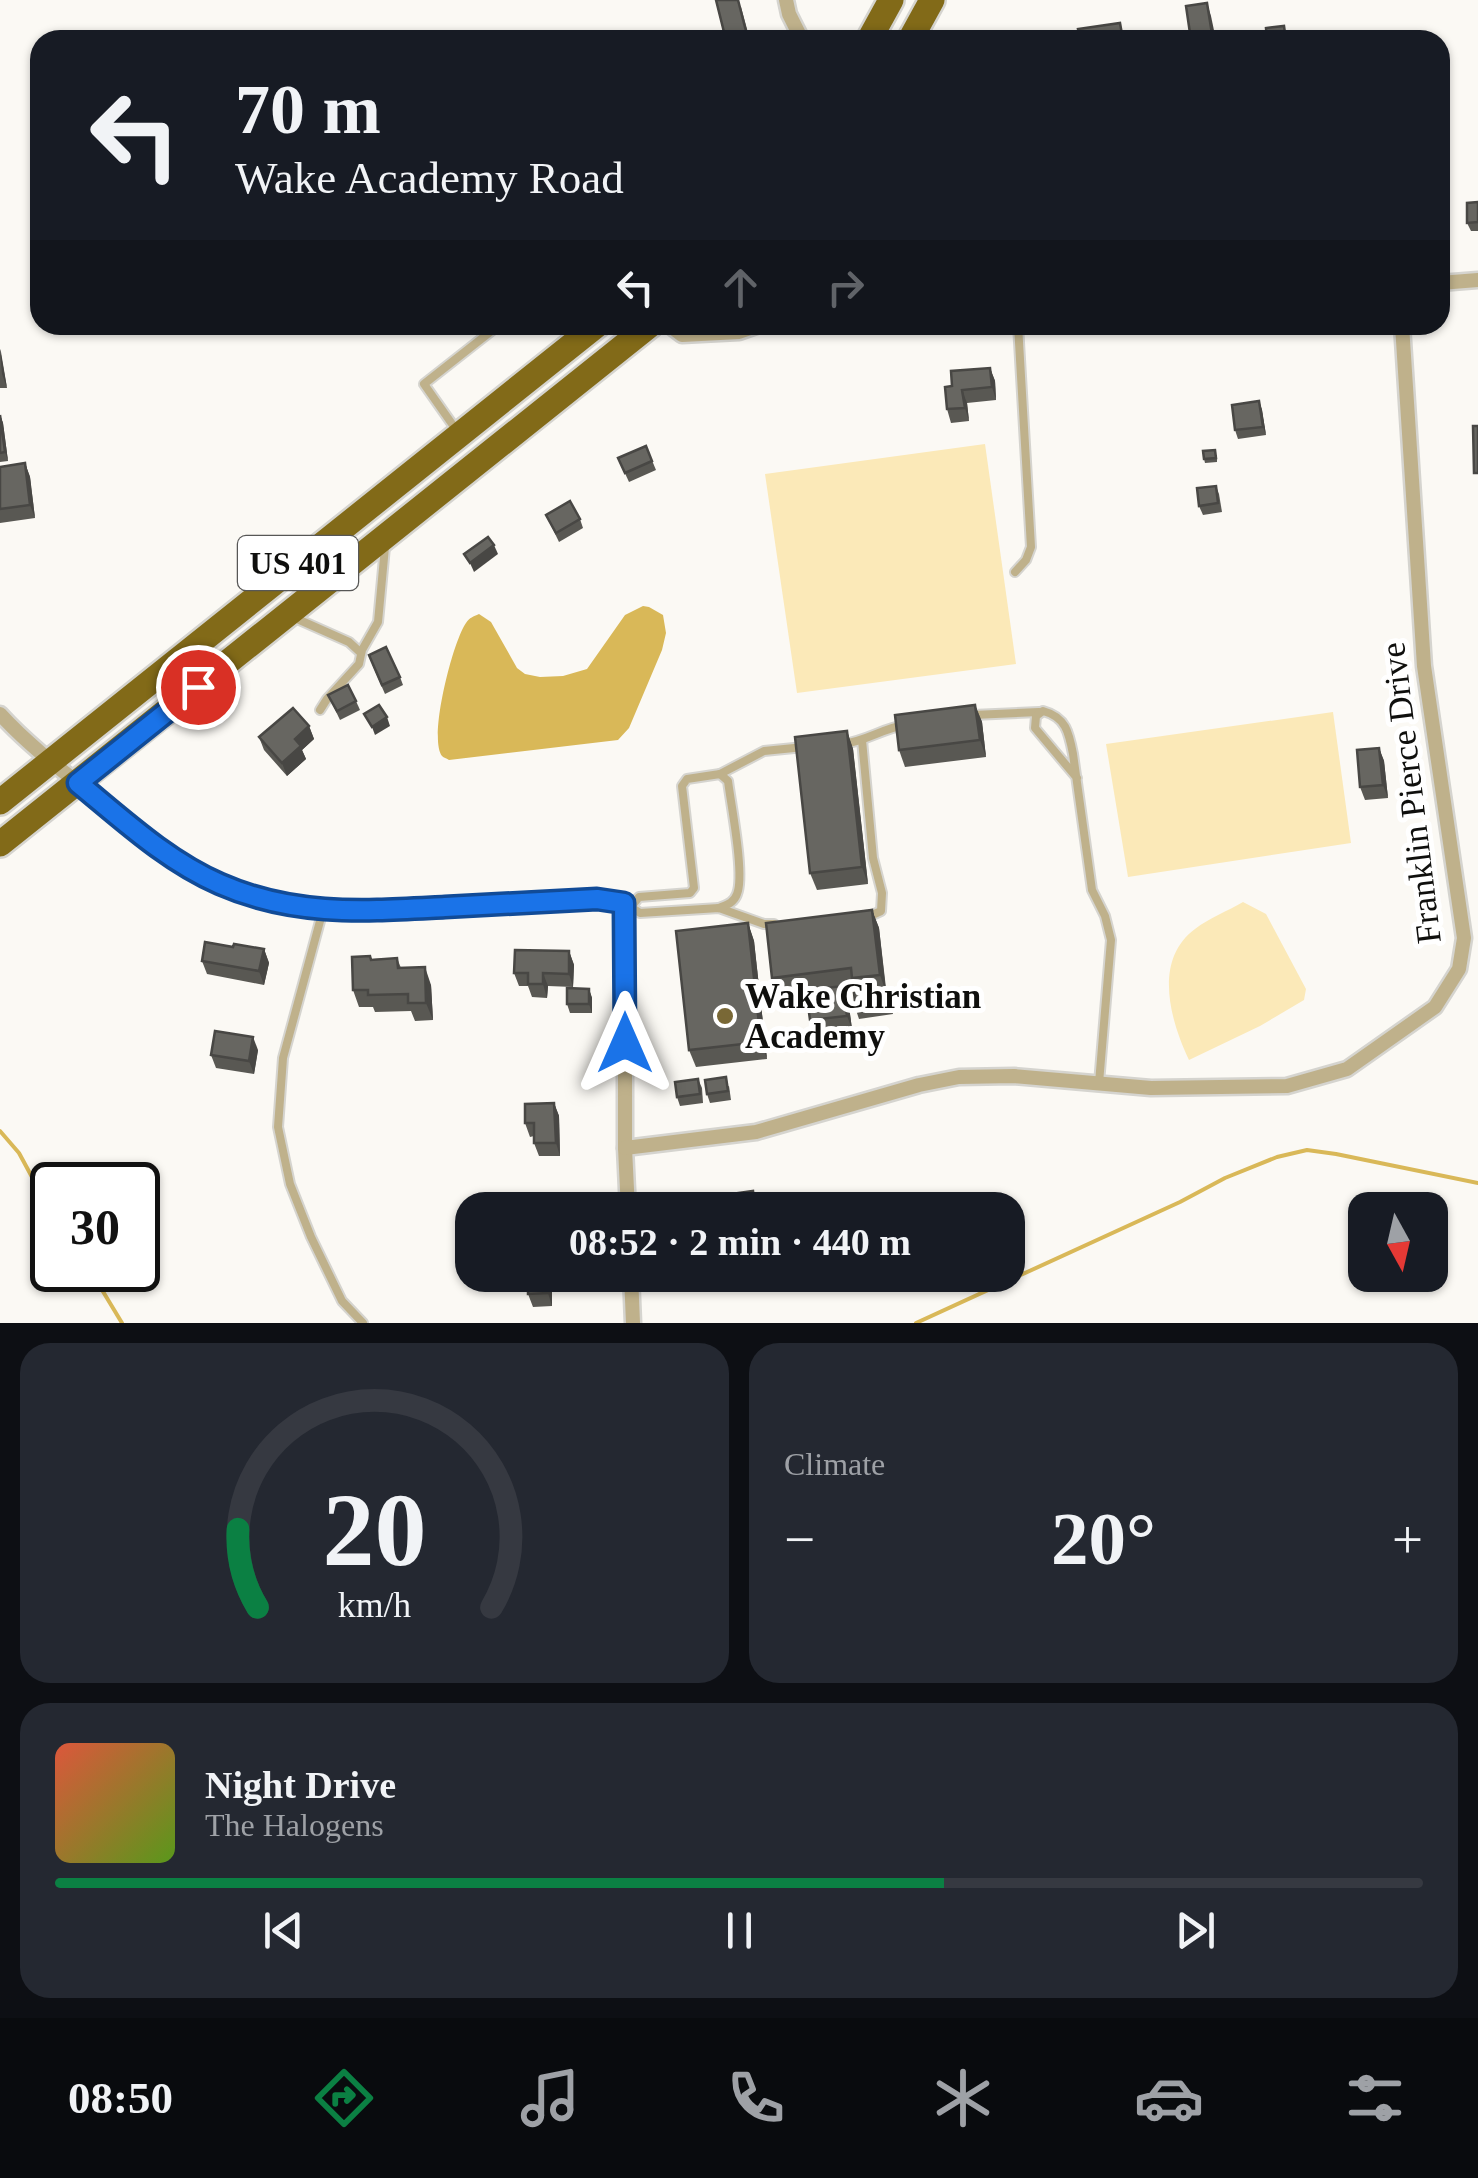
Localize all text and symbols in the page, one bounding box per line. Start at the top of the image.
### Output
icon: left [70,70,200,200]
text: 70 m [235,71,381,148]
text: Wake Academy Road [235,153,624,203]
icon: left [608,260,663,315]
icon: ahead [713,260,768,315]
icon: right [818,260,873,315]
road number: US 401 [238,536,358,590]
street label: Franklin Pierce Drive [1373,640,1449,946]
pin [156,645,241,730]
icon: arrive [171,660,226,715]
place label: Wake Christian Academy [745,977,981,1056]
position arrow [573,991,677,1095]
marker: Wake Christian Academy [714,1005,736,1027]
speed limit sign: 30 [30,1162,160,1292]
north arrow [1348,1192,1448,1292]
map controls [1348,1192,1448,1292]
text: 08:52 · 2 min · 440 m [569,1221,911,1263]
text: Climate [784,1446,885,1482]
text: 20 [323,1472,427,1587]
text: 20° [1051,1497,1156,1580]
text: − [784,1509,815,1570]
text: + [1392,1509,1423,1570]
text: km/h [338,1585,411,1625]
text: Night Drive [205,1764,396,1806]
text: The Halogens [205,1807,384,1843]
icon: previous [256,1903,311,1958]
icon: pause [712,1903,767,1958]
icon: next [1168,1903,1223,1958]
icon: directions [309,2063,379,2133]
icon: music [515,2063,585,2133]
icon: phone [721,2063,791,2133]
icon: climate [928,2063,998,2133]
icon: car [1134,2063,1204,2133]
icon: filters [1340,2063,1410,2133]
text: 08:50 [68,2073,173,2123]

